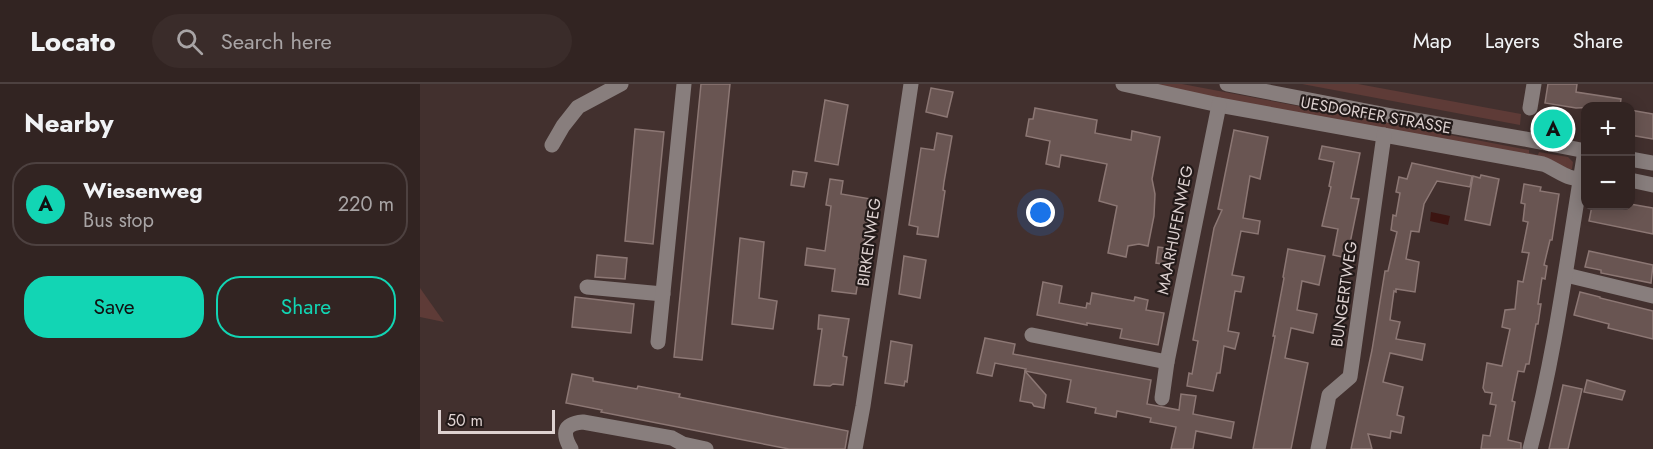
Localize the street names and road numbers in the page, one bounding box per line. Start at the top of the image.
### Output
street label: UESDORFER STRASSE [1299,90,1453,140]
street label: MAARHUFENWEG [1151,163,1199,297]
street label: BIRKENWEG [851,196,887,288]
street label: BUNGERTWEG [1325,240,1363,348]

